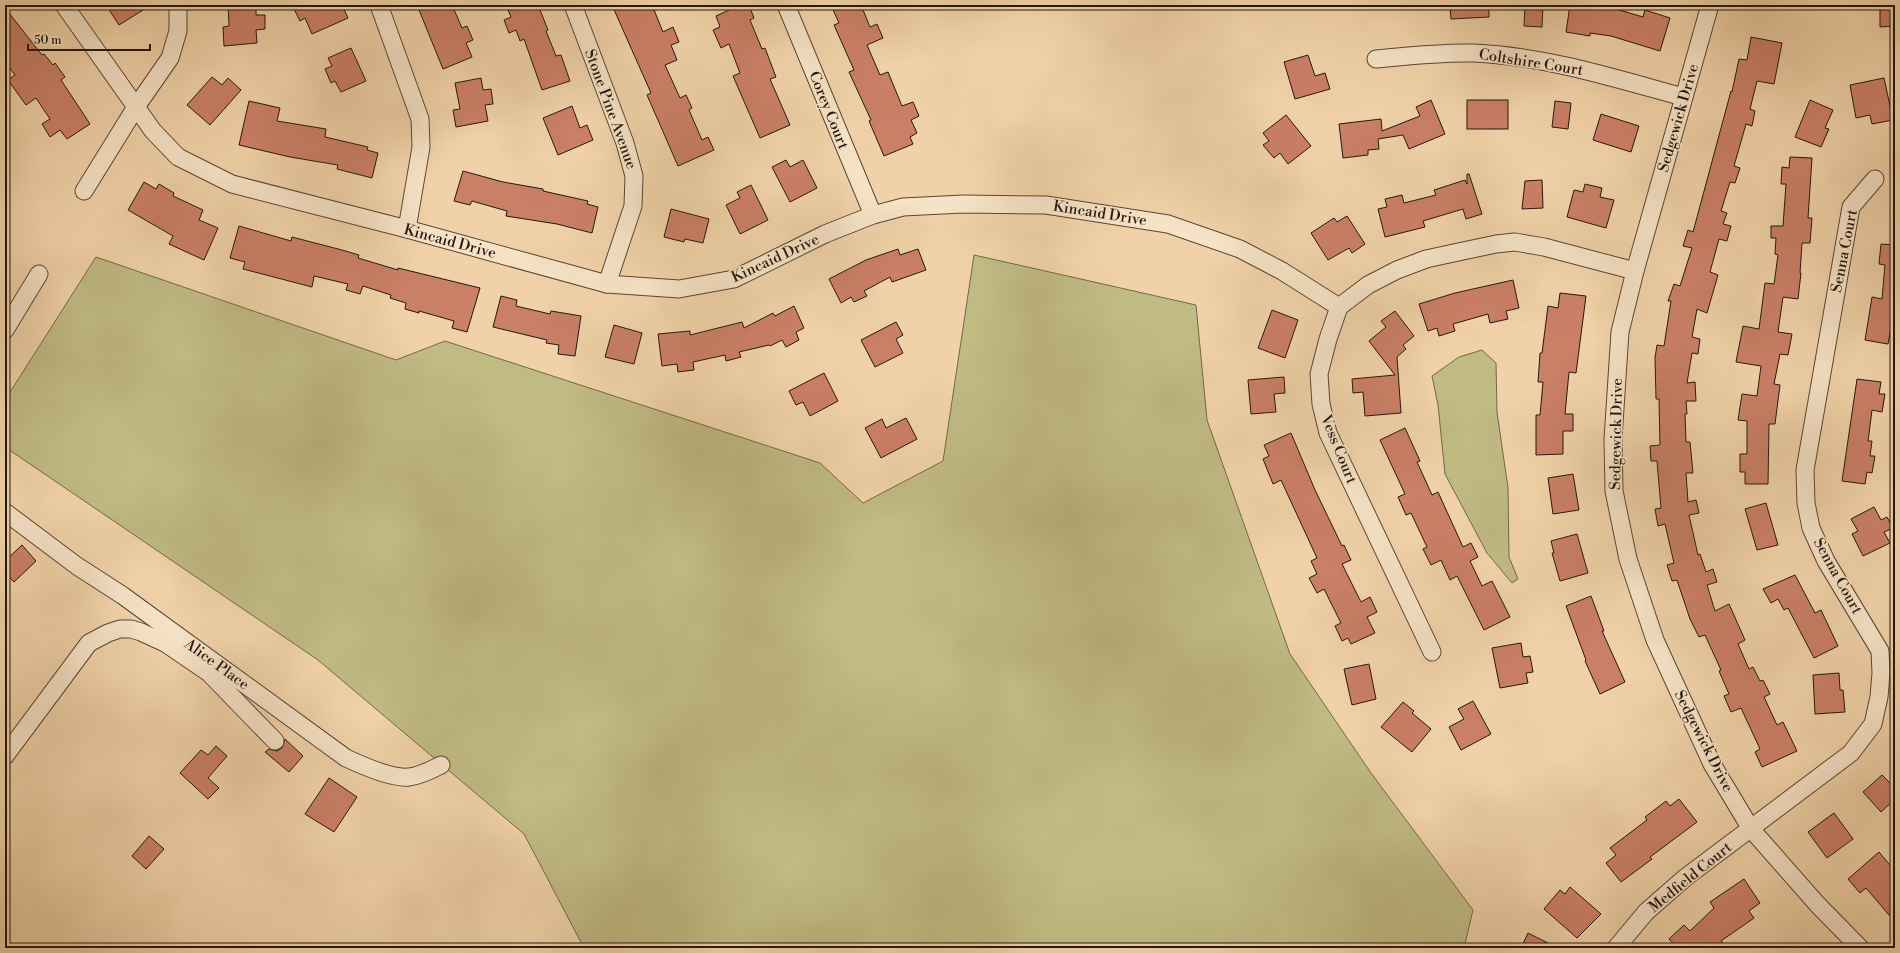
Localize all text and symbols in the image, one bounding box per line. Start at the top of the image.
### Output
scale bar [28,26,150,52]
text: 50 m [34,33,62,48]
street label: Coltshire Court [1477,45,1585,80]
street label: Stone Pine Avenue [580,47,641,172]
street label: Sedgewick Drive [1654,62,1703,174]
street label: Corey Court [804,68,853,153]
street label: Kincaid Drive [1052,197,1148,230]
street label: Senna Court [1827,207,1862,294]
street label: Kincaid Drive [402,220,498,263]
street label: Kincaid Drive [728,230,822,287]
street label: Sedgewick Drive [1606,378,1627,490]
street label: Vess Court [1316,411,1361,487]
street label: Senna Court [1809,535,1867,618]
street label: Alice Place [180,634,253,694]
street label: Sedgewick Drive [1670,687,1737,795]
street label: Medfield Court [1645,838,1736,917]

